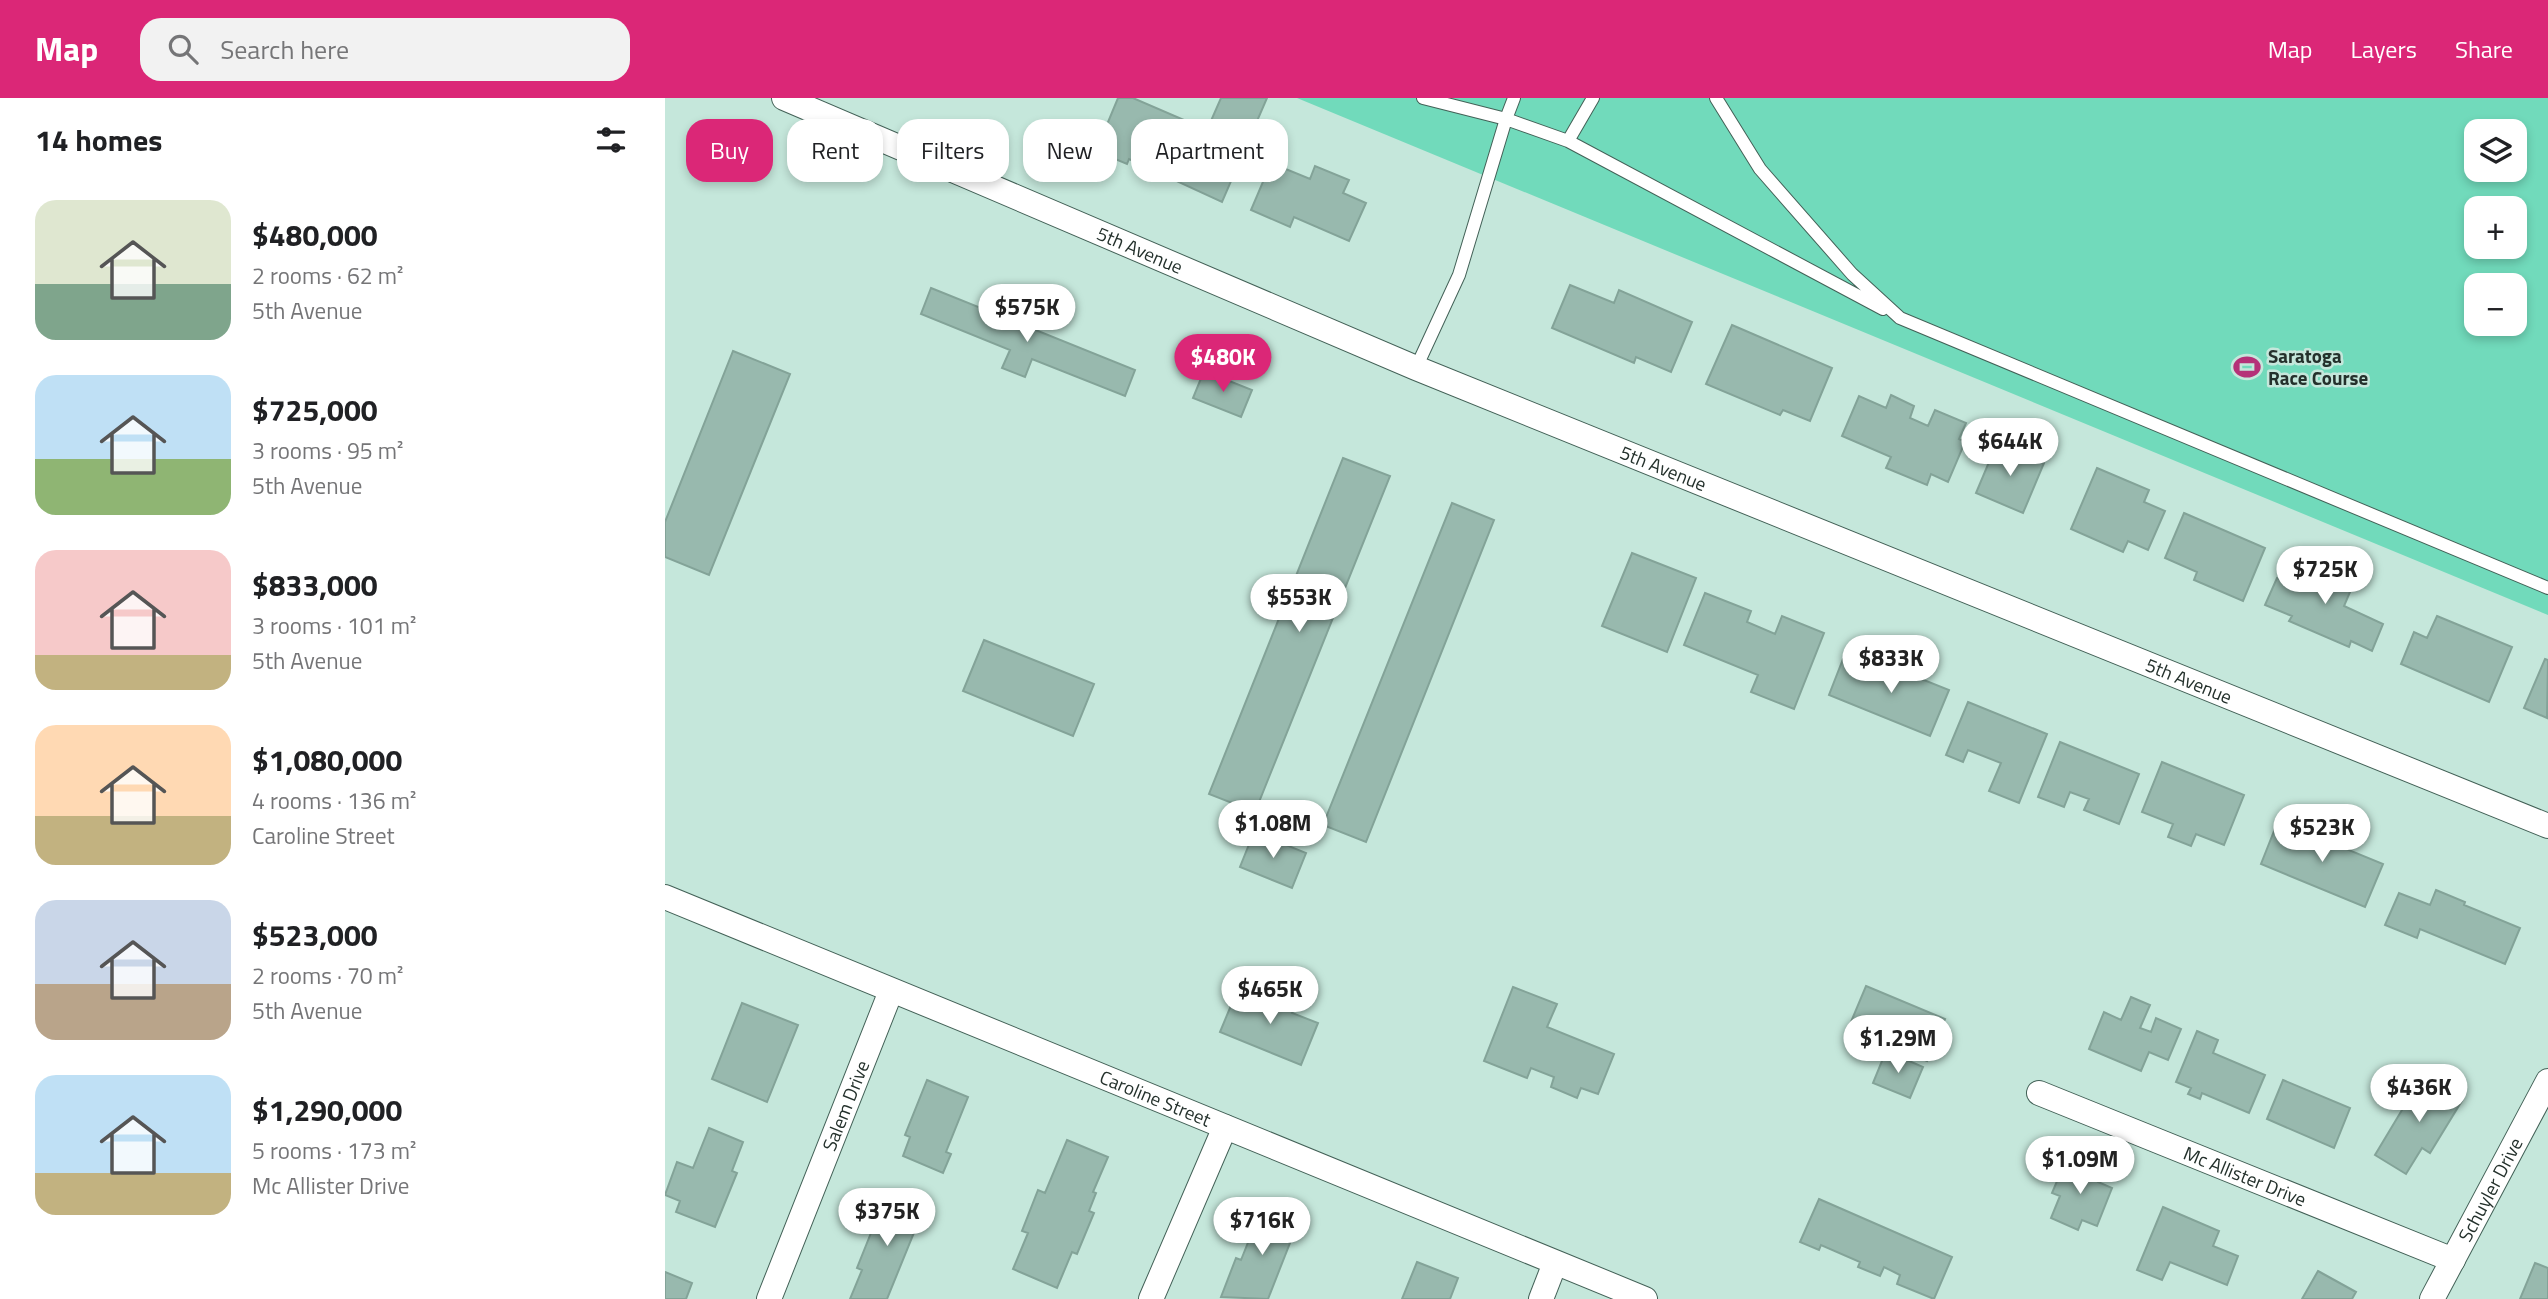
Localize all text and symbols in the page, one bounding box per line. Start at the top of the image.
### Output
search box [140,18,630,81]
text: Map [35,24,98,74]
icon: search [164,30,202,68]
text: Search here [220,30,349,69]
text: Map [2268,31,2313,67]
text: Layers [2351,31,2417,67]
text: Share [2455,31,2513,67]
text: 14 homes [35,117,162,163]
chip: Buy [686,119,773,182]
chip: Rent [787,119,883,182]
chip: Filters [897,119,1009,182]
chip: New [1023,119,1117,182]
chip: Apartment [1131,119,1288,182]
map controls [2464,119,2527,336]
button: layers [2464,119,2527,182]
icon: filters [592,121,630,159]
button: + [2464,196,2527,259]
text: $480,000 [252,212,378,258]
street label: 5th Avenue [1092,218,1188,281]
icon: home [91,228,175,312]
text: 2 rooms · 62 m² [252,258,403,293]
button: − [2464,273,2527,336]
pin: $575K [978,285,1076,344]
text: $575K [994,289,1060,324]
text: 5th Avenue [252,293,362,328]
pin: $480K [1174,334,1272,394]
text: $480K [1190,339,1256,374]
place label: Saratoga Race Course [2268,341,2368,392]
sports icon: Saratoga Race Course [2232,352,2262,382]
text: $725,000 [252,387,378,433]
icon: home [91,403,175,487]
pin: $644K [1961,418,2059,478]
text: $644K [1977,423,2043,458]
text: 3 rooms · 95 m² [252,433,403,468]
street label: 5th Avenue [1616,437,1711,498]
text: 5th Avenue [252,468,362,503]
pin: $725K [2276,546,2374,606]
text: $725K [2292,551,2358,586]
text: $833,000 [252,562,378,608]
pin: $553K [1250,574,1348,634]
icon: home [91,578,175,662]
text: $553K [1266,579,1332,614]
text: 3 rooms · 101 m² [252,608,416,643]
pin: $833K [1842,636,1940,695]
text: $833K [1858,640,1924,675]
text: 5th Avenue [252,643,362,678]
street label: 5th Avenue [2141,650,2237,711]
text: $1,080,000 [252,737,402,783]
icon: home [91,753,175,837]
text: 4 rooms · 136 m² [252,783,416,818]
pin: $1.08M [1216,800,1330,860]
pin: $523K [2273,804,2371,864]
text: $1.08M [1234,805,1312,840]
text: $523K [2289,809,2355,844]
text: Caroline Street [252,818,395,853]
text: $523,000 [252,912,378,958]
icon: home [91,928,175,1012]
text: 2 rooms · 70 m² [252,958,403,993]
pin: $465K [1221,967,1319,1026]
text: $465K [1237,971,1303,1006]
text: 5th Avenue [252,993,362,1028]
pin: $1.29M [1841,1016,1955,1075]
text: $1.29M [1859,1020,1937,1055]
street label: Salem Drive [814,1056,876,1155]
street label: Caroline Street [1095,1062,1216,1134]
pin: $436K [2370,1065,2468,1124]
text: $436K [2386,1069,2452,1104]
text: $1,290,000 [252,1087,402,1133]
icon: home [91,1103,175,1187]
street label: Schuyler Drive [2450,1132,2529,1247]
text: 5 rooms · 173 m² [252,1133,416,1168]
pin: $1.09M [2023,1136,2137,1196]
street label: Mc Allister Drive [2179,1138,2311,1213]
text: $1.09M [2041,1141,2119,1176]
text: Mc Allister Drive [252,1168,409,1203]
pin: $375K [838,1188,936,1248]
text: $375K [854,1193,920,1228]
pin: $716K [1213,1198,1311,1257]
text: $716K [1229,1202,1295,1237]

